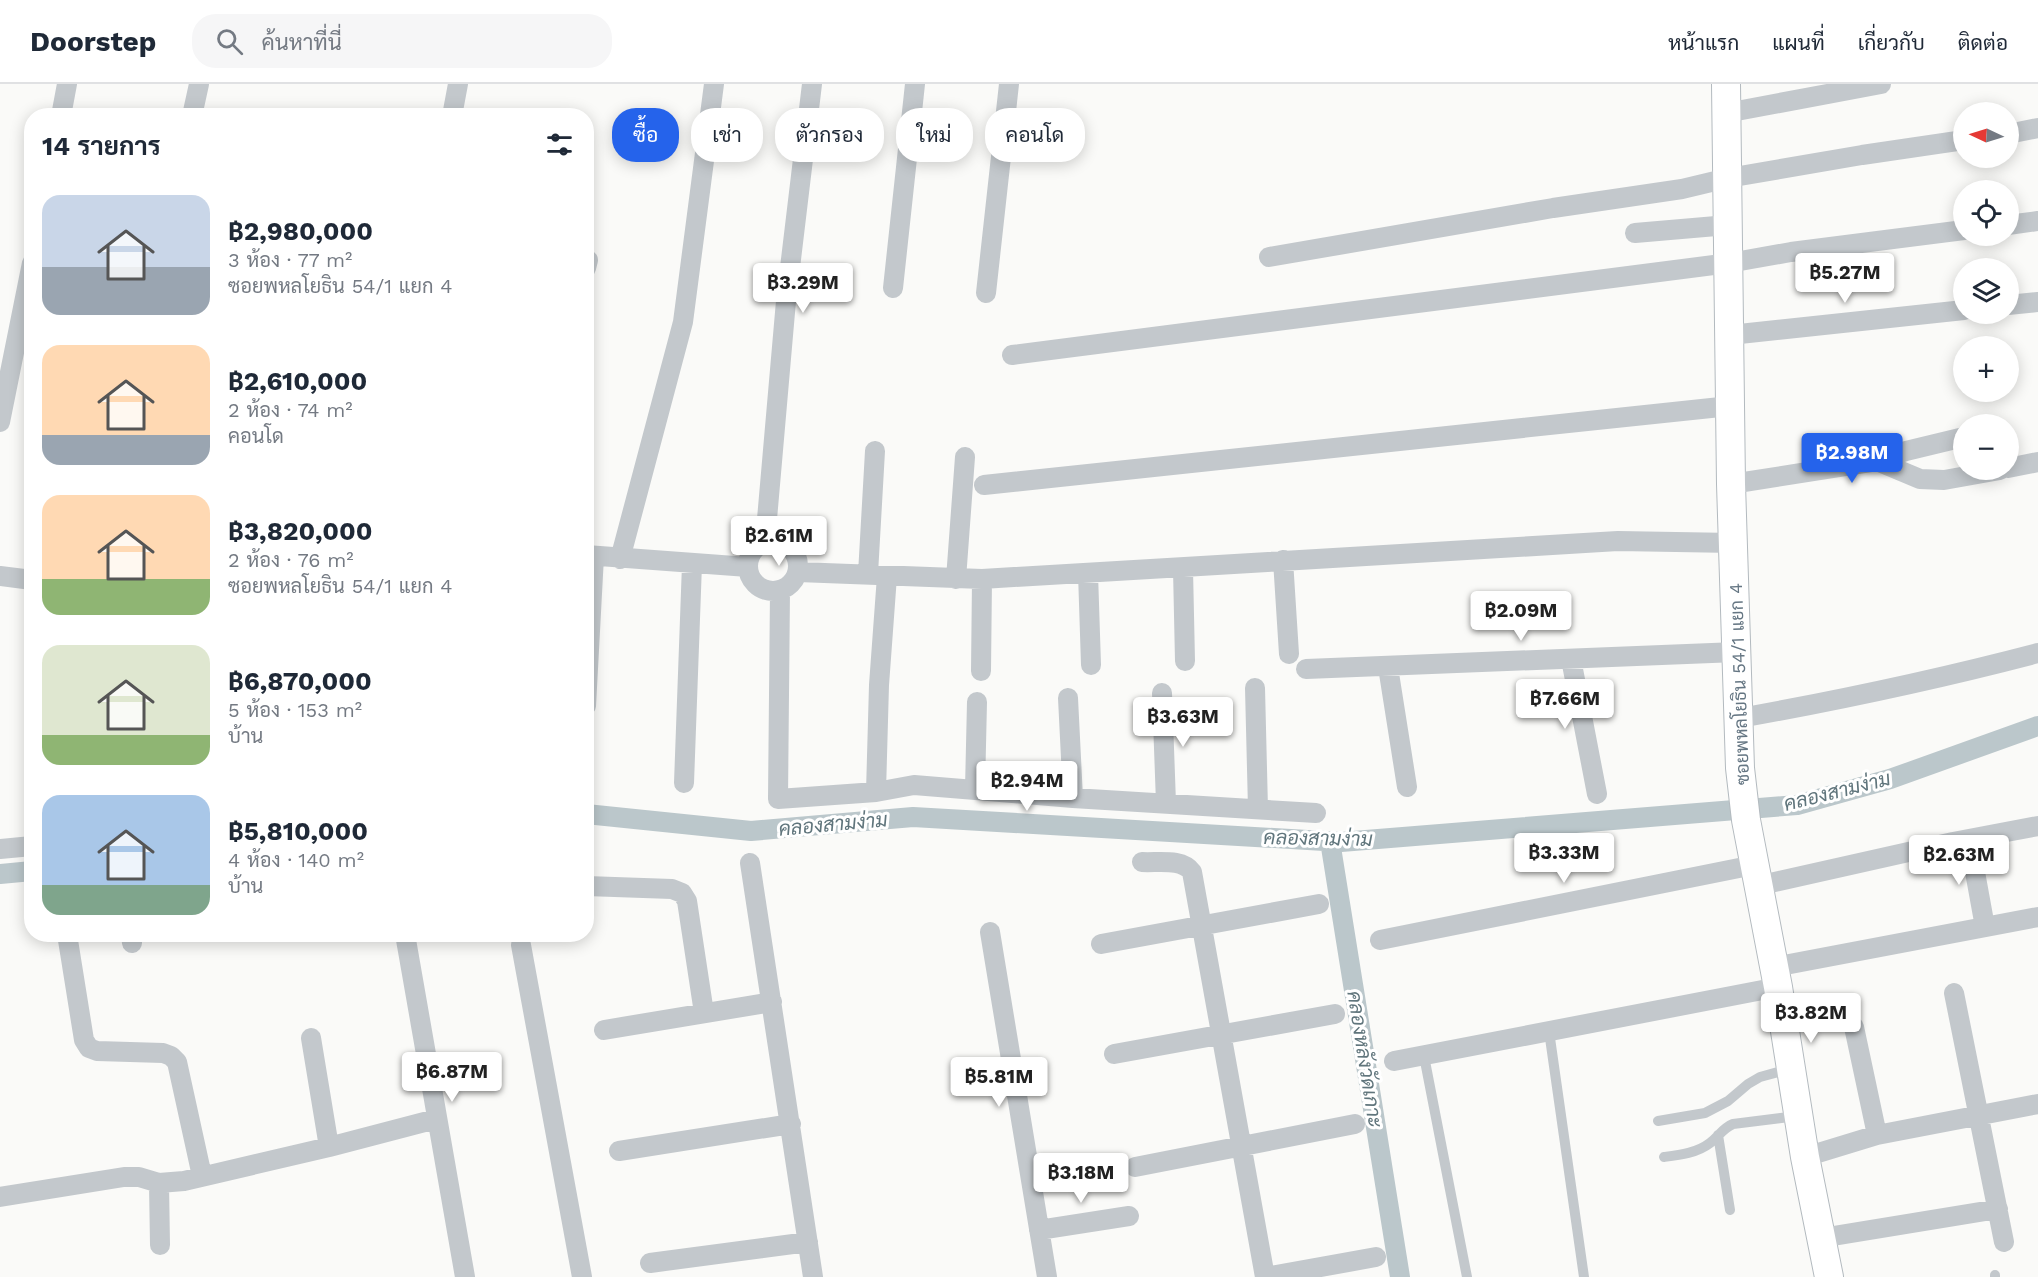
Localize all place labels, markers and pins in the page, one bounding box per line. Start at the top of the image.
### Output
pin: ฿5.27M [1796,253,1894,304]
pin: ฿3.29M [754,263,852,314]
pin: ฿2.98M [1803,433,1901,484]
pin: ฿2.61M [730,516,828,567]
pin: ฿2.09M [1472,591,1570,642]
pin: ฿7.66M [1516,679,1614,730]
pin: ฿3.63M [1134,697,1232,748]
pin: ฿2.94M [978,761,1076,812]
pin: ฿3.33M [1515,833,1613,884]
pin: ฿2.63M [1910,835,2008,886]
pin: ฿3.82M [1762,993,1860,1044]
pin: ฿6.87M [403,1052,501,1103]
pin: ฿5.81M [950,1057,1048,1108]
pin: ฿3.18M [1032,1153,1130,1204]

